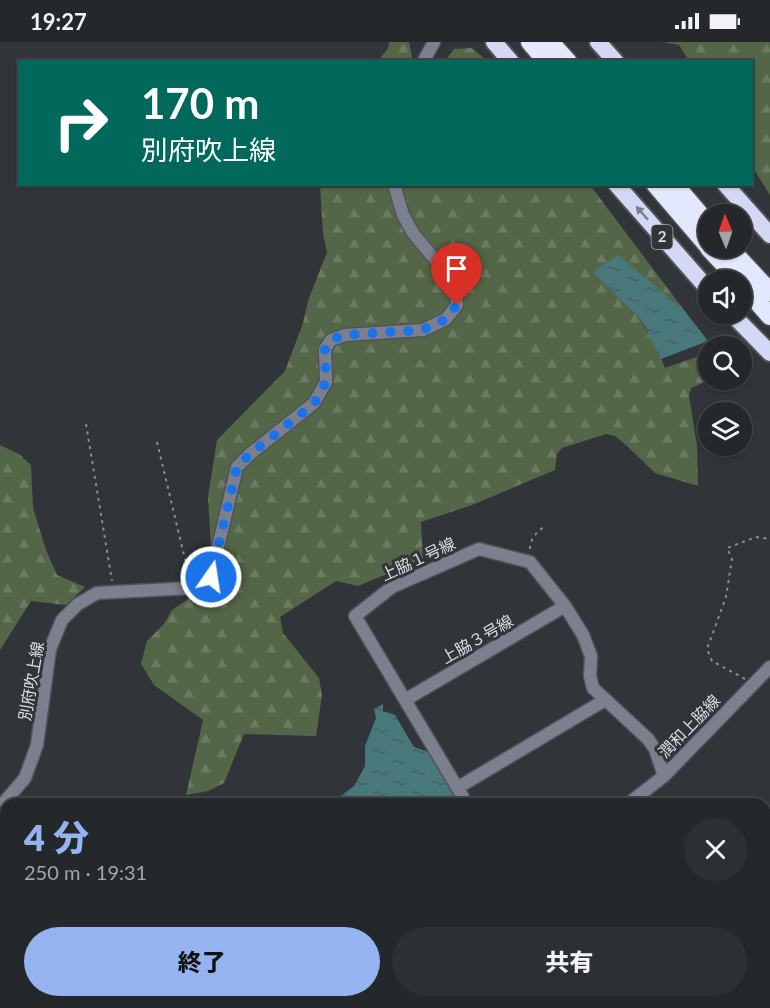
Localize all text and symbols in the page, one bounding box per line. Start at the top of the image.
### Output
text: 19:27 [30,8,87,35]
text: 170 m [141,78,259,128]
icon: right [42,84,120,162]
text: 別府吹上線 [141,133,276,166]
north arrow [698,204,752,258]
map controls [698,204,752,456]
one-way arrow [636,206,649,221]
road number: 2 [652,225,672,249]
pin [431,243,482,305]
icon: arrive [440,252,473,285]
button: sound [698,270,752,324]
button: search [698,336,752,390]
button: layers [698,402,752,456]
street label: 上脇１号線 [378,533,458,584]
position arrow [179,545,243,609]
street label: 上脇３号線 [437,610,516,667]
street label: 別府吹上線 [14,640,47,722]
street label: 潤和上脇線 [654,690,723,761]
text: 4 分 [24,815,89,859]
button: close [684,818,747,881]
text: 250 m · 19:31 [24,860,147,884]
button: 終了 [24,927,380,996]
button: 共有 [392,927,747,996]

